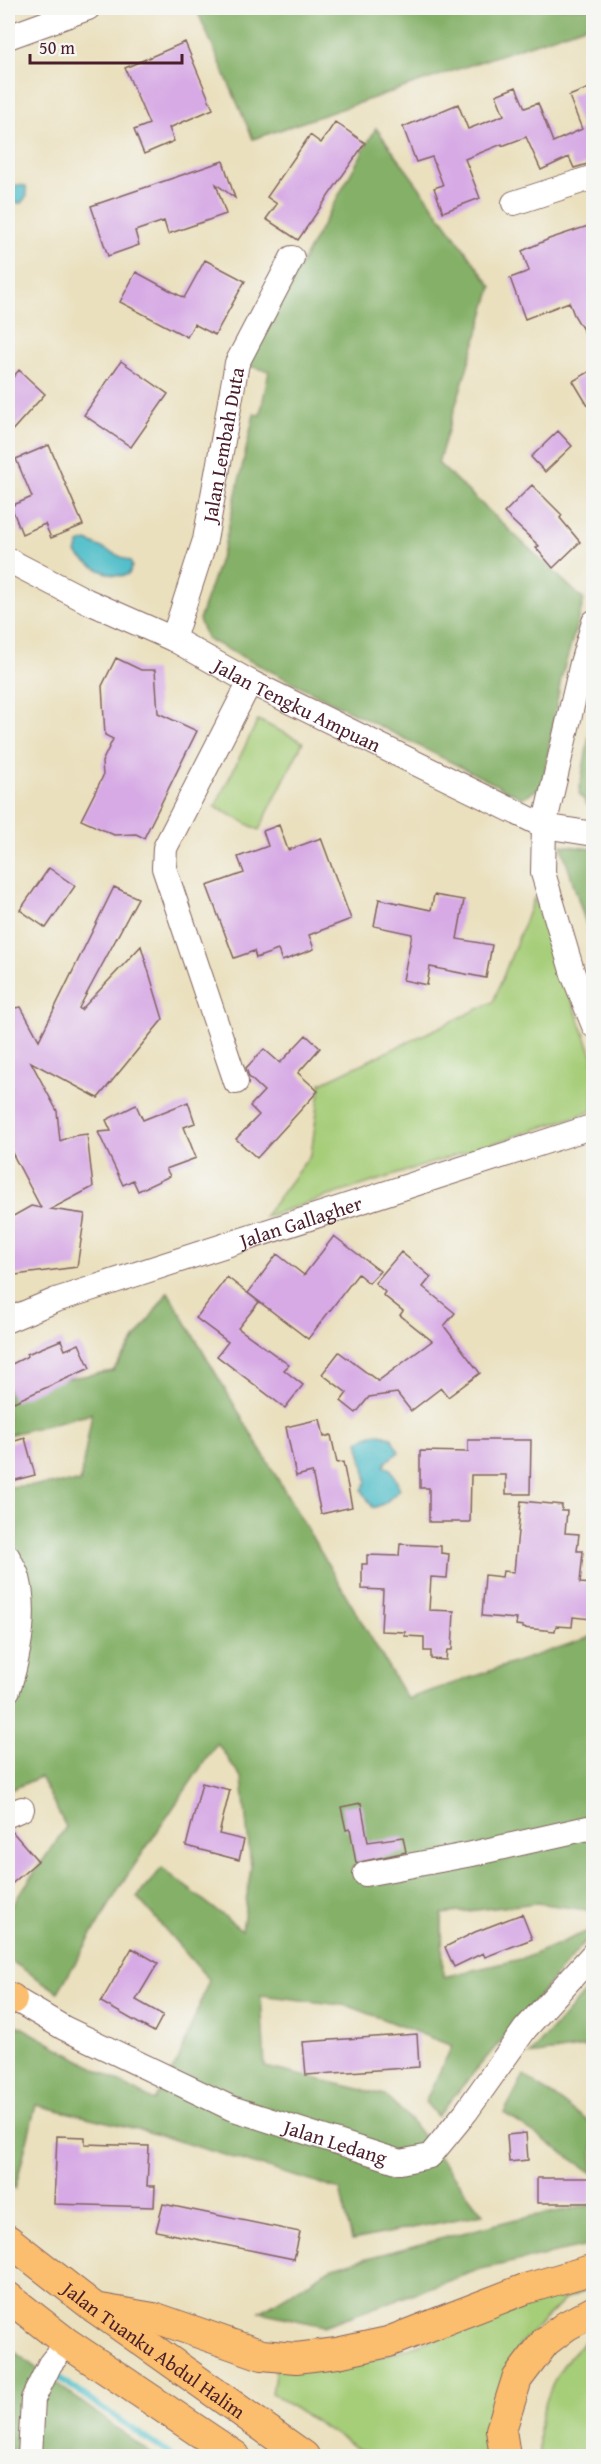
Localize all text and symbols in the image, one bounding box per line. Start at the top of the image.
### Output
scale bar [30,27,182,65]
text: 50 m [39,34,75,61]
street label: Jalan Lembah Duta [193,364,251,527]
street label: Jalan Tengku Ampuan [206,649,386,759]
street label: Jalan Gallagher [233,1188,366,1255]
street label: Jalan Ledang [277,2110,391,2172]
street label: Jalan Tuanku Abdul Halim [55,2272,253,2425]

